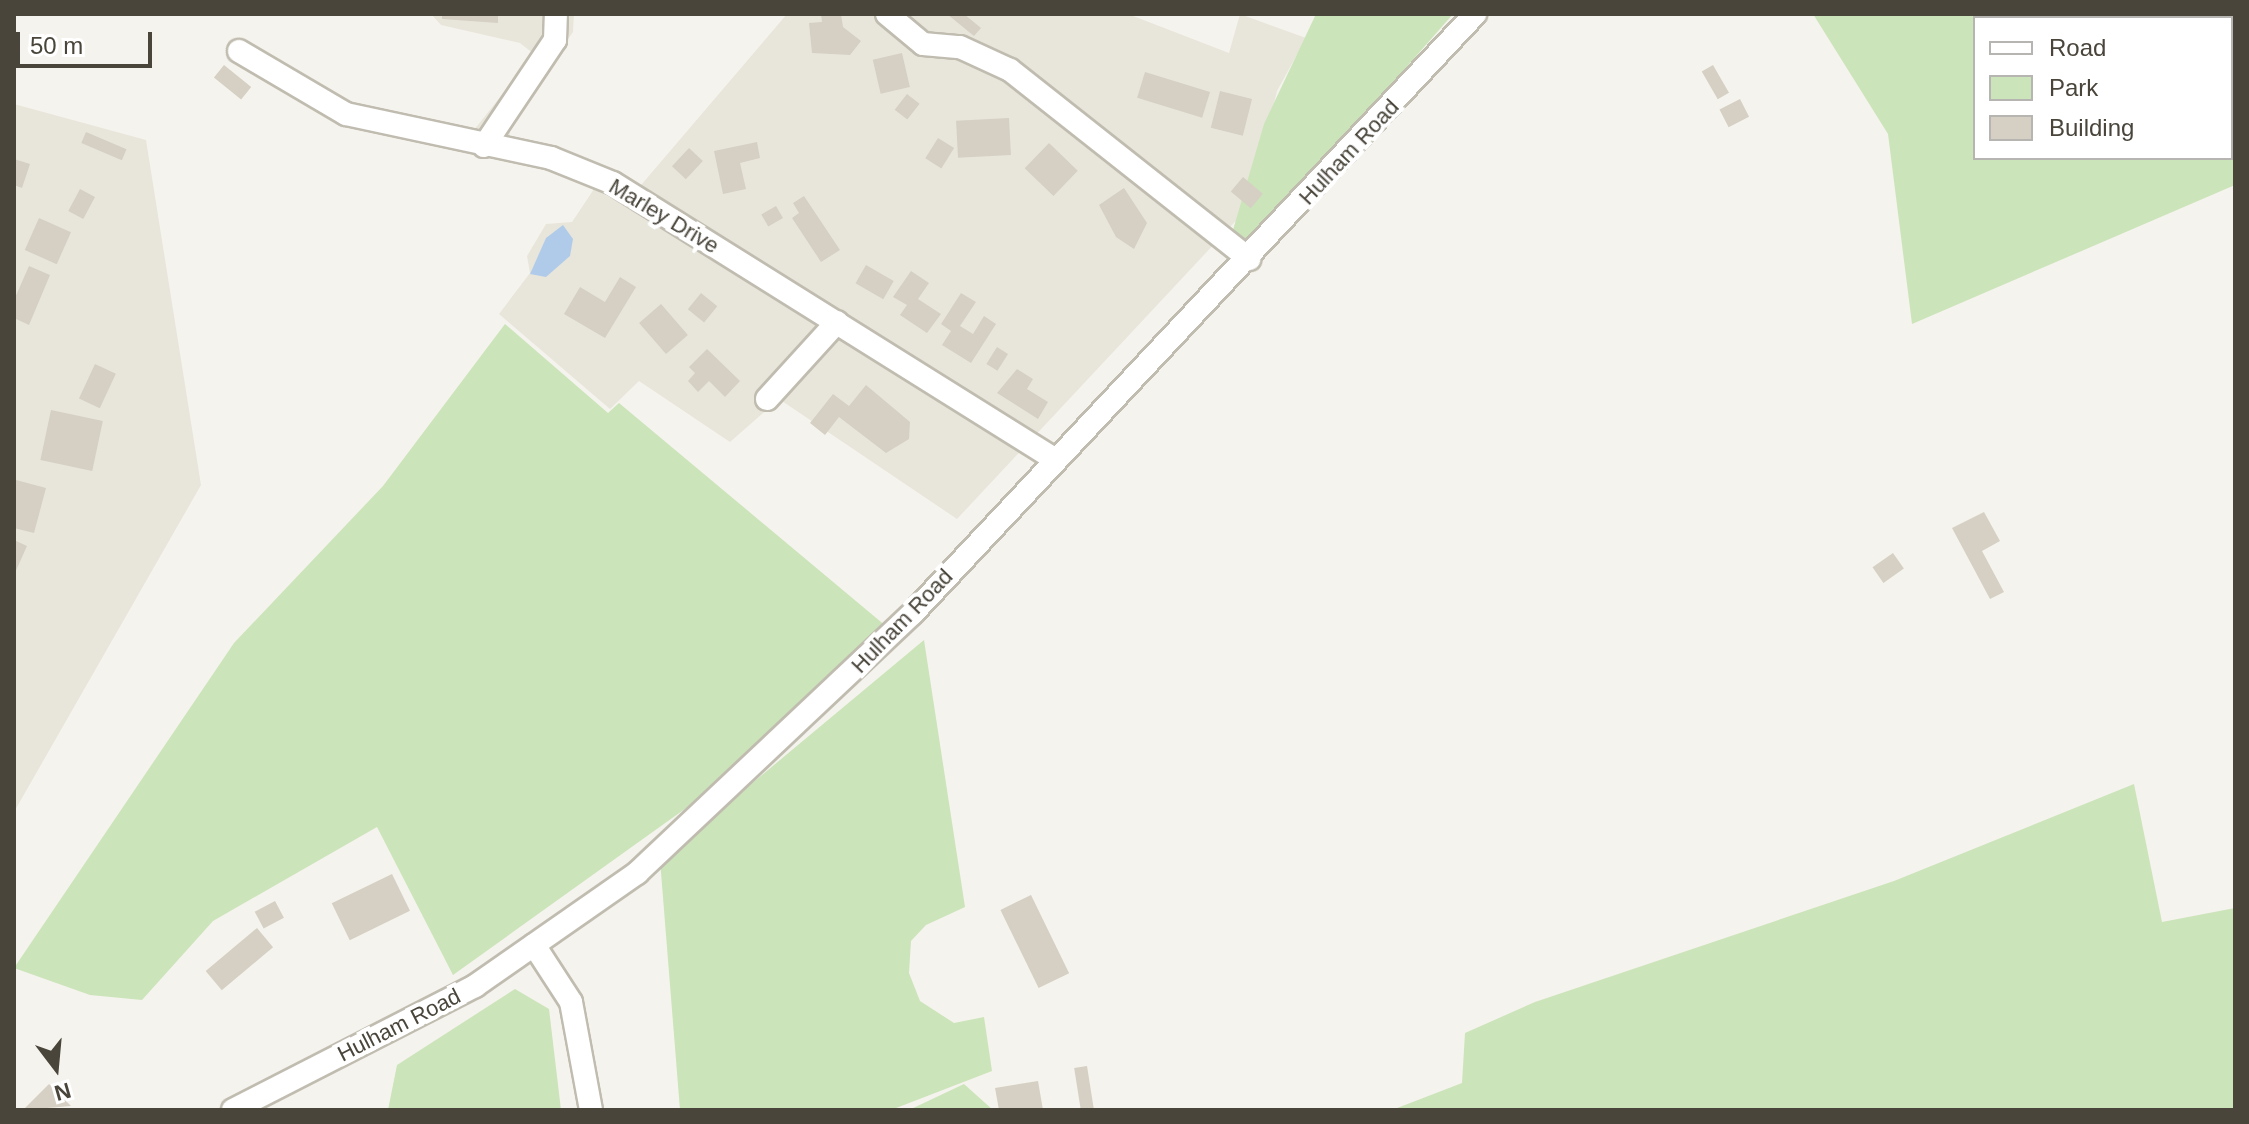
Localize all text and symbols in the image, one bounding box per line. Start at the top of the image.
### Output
scale bar [20,16,156,66]
legend [1973,16,2233,160]
text: 50 m [30,32,83,59]
text: Road [2049,34,2106,61]
text: Park [2049,74,2098,101]
street label: Hulham Road [1293,94,1405,210]
text: Building [2049,114,2134,141]
street label: Marley Drive [604,173,724,259]
street label: Hulham Road [846,563,958,679]
street label: Hulham Road [333,983,465,1067]
north arrow [16,1028,96,1108]
text: N [52,1077,74,1106]

